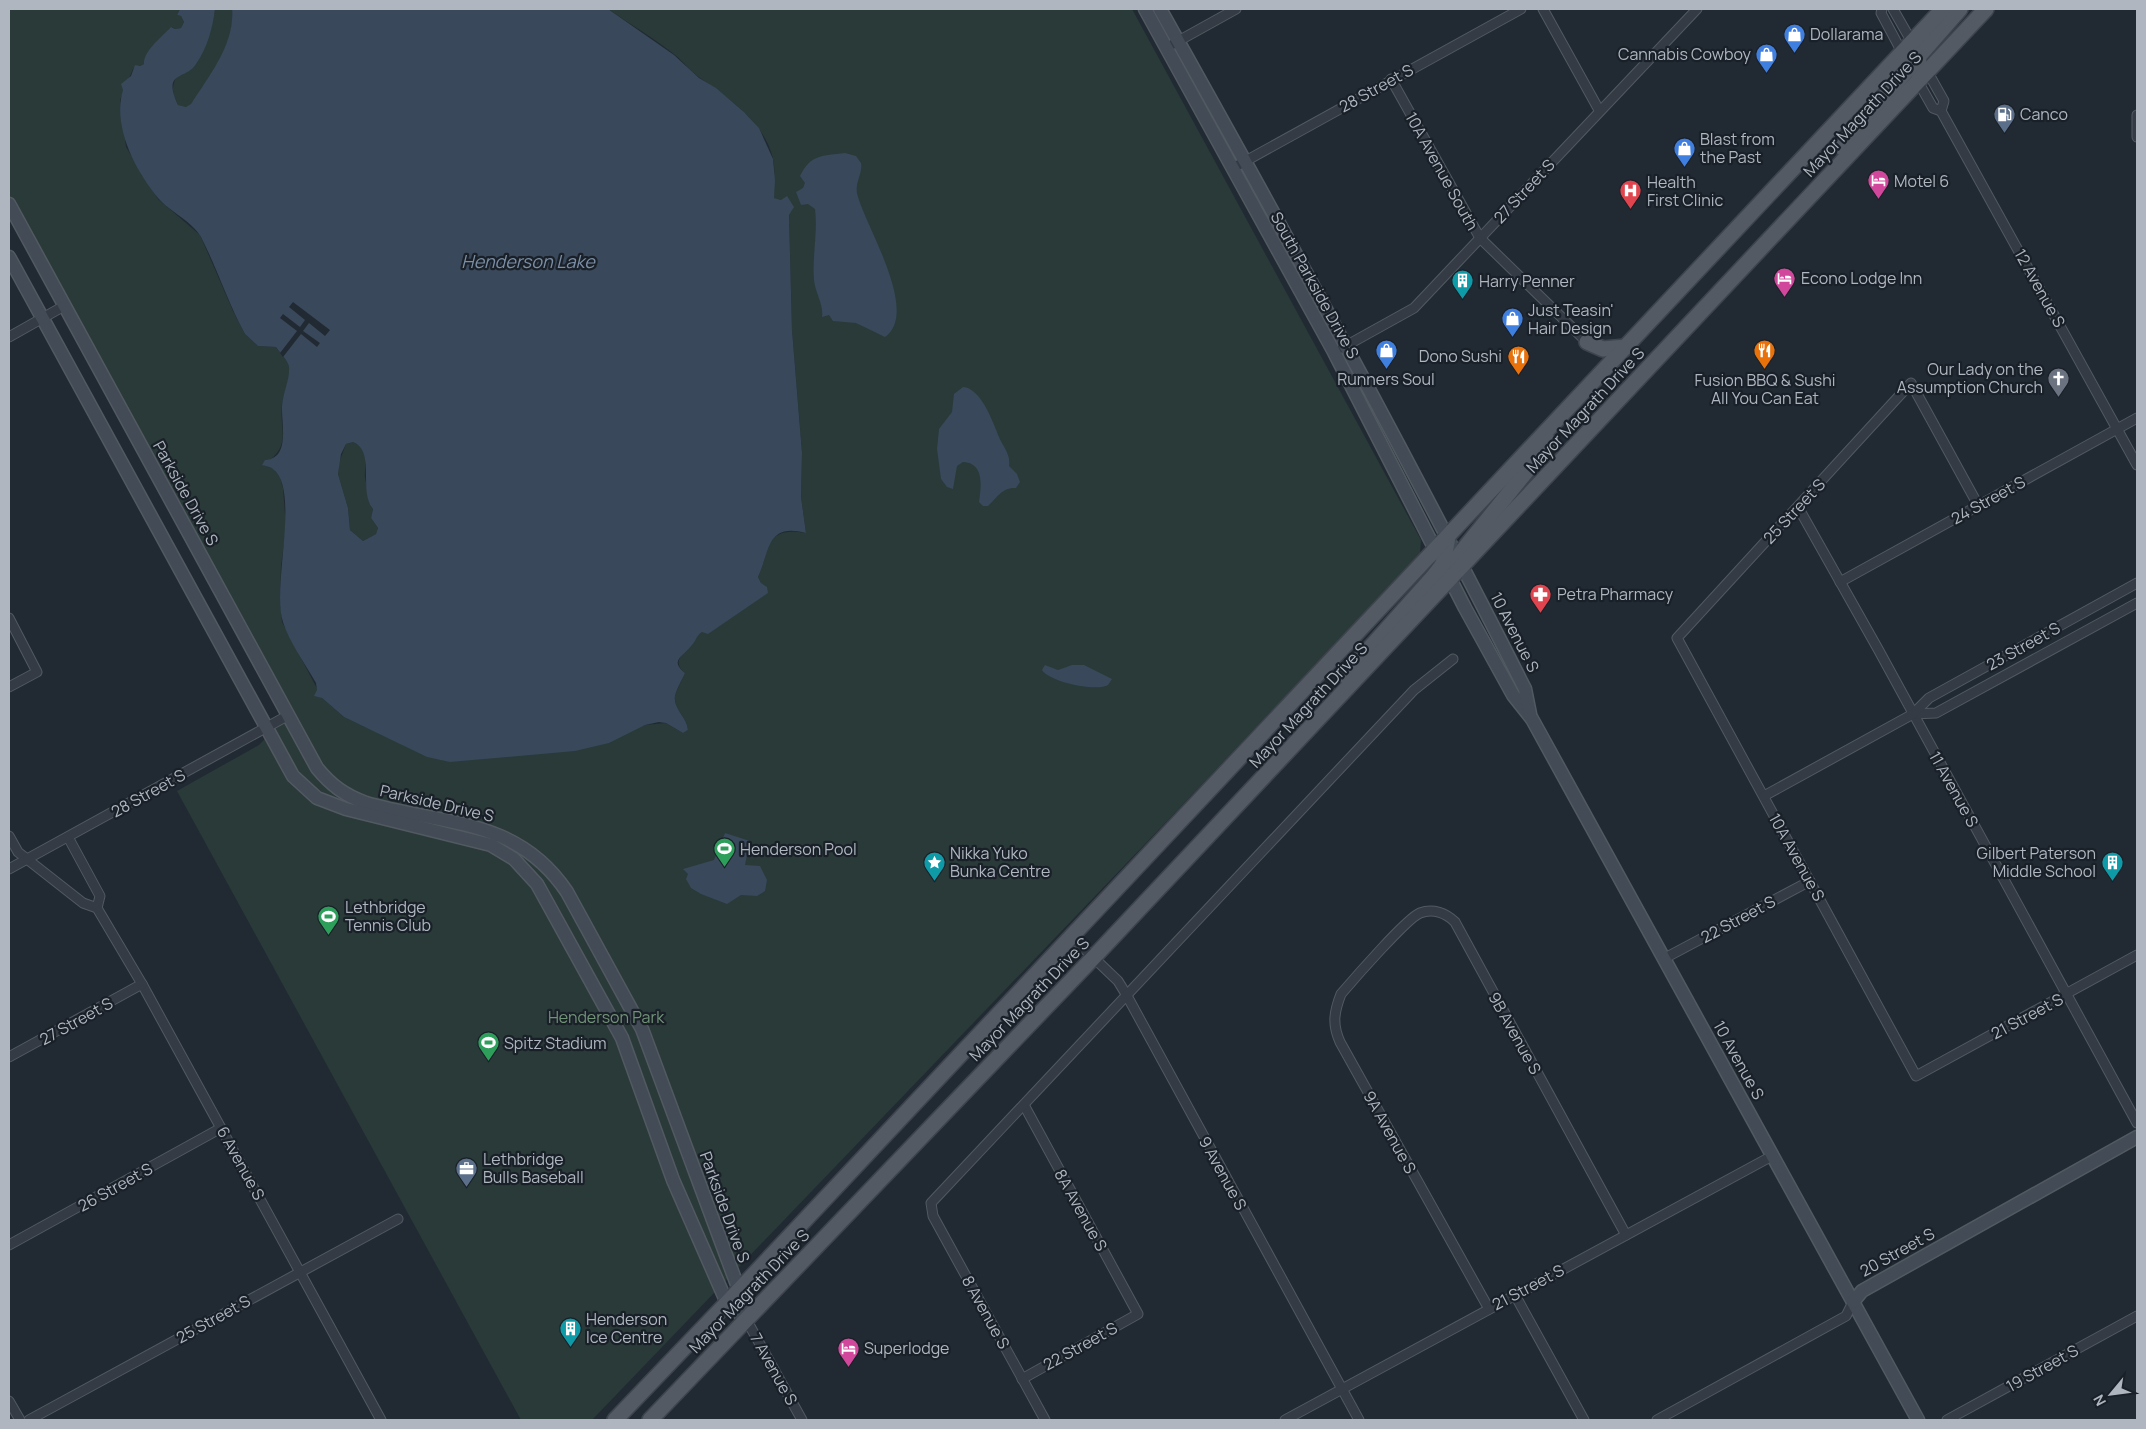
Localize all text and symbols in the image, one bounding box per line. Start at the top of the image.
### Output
shop icon: Dollarama [1782,22,1806,53]
place label: Dollarama [1810,23,1883,45]
shop icon: Cannabis Cowboy [1755,42,1779,73]
place label: Cannabis Cowboy [1618,43,1752,65]
street label: Mayor Magrath Drive S [1798,46,1926,182]
street label: 28 Street S [1335,59,1417,117]
fuel station icon: Canco [1992,102,2016,133]
place label: Canco [2020,103,2068,125]
street label: 10A Avenue South [1400,108,1484,234]
place label: Blast from the Past [1700,128,1775,168]
shop icon: Blast from the Past [1672,136,1696,167]
street label: 27 Street S [1489,154,1560,228]
hotel icon: Motel 6 [1866,169,1890,200]
place label: Motel 6 [1894,170,1949,192]
place label: Health First Clinic [1647,171,1723,211]
hospital icon: Health First Clinic [1619,179,1643,210]
street label: South Parkside Drive S [1266,208,1365,362]
street label: 12 Avenue S [2009,245,2071,331]
water label: Henderson Lake [461,249,596,273]
hotel icon: Econo Lodge Inn [1773,266,1797,297]
place label: Econo Lodge Inn [1801,267,1922,289]
building icon: Harry Penner [1451,269,1475,300]
place label: Harry Penner [1479,270,1575,292]
place label: Just Teasin' Hair Design [1528,299,1614,339]
shop icon: Just Teasin' Hair Design [1500,307,1524,338]
shop icon: Runners Soul [1374,338,1398,369]
restaurant icon: Fusion BBQ & Sushi All You Can Eat [1753,339,1777,370]
street label: Mayor Magrath Drive S [1521,342,1649,478]
restaurant icon: Dono Sushi [1506,344,1530,375]
place label: Dono Sushi [1419,345,1502,367]
place label: Our Lady on the Assumption Church [1897,358,2043,398]
church icon: Our Lady on the Assumption Church [2047,366,2071,397]
place label: Runners Soul [1337,368,1435,390]
place label: Fusion BBQ & Sushi All You Can Eat [1695,369,1835,409]
street label: Parkside Drive S [148,437,224,549]
street label: 24 Street S [1947,471,2029,529]
street label: 25 Street S [1758,474,1830,548]
pharmacy icon: Petra Pharmacy [1529,582,1553,613]
place label: Petra Pharmacy [1557,583,1674,605]
street label: 10 Avenue S [1485,588,1545,676]
street label: 23 Street S [1982,617,2064,675]
street label: Mayor Magrath Drive S [1244,637,1372,773]
street label: 11 Avenue S [1924,747,1984,831]
street label: 28 Street S [107,764,189,822]
street label: Parkside Drive S [378,779,496,827]
street label: 10A Avenue S [1764,809,1830,905]
sports icon: Henderson Pool [712,837,736,868]
place label: Henderson Pool [740,838,857,860]
place label: Nikka Yuko Bunka Centre [950,842,1050,882]
place label: Gilbert Paterson Middle School [1977,842,2096,882]
place icon: Nikka Yuko Bunka Centre [922,850,946,881]
building icon: Gilbert Paterson Middle School [2100,850,2124,881]
street label: 22 Street S [1697,890,1779,948]
place label: Lethbridge Tennis Club [345,896,431,936]
sports icon: Lethbridge Tennis Club [317,904,341,935]
street label: Mayor Magrath Drive S [964,932,1094,1066]
street label: 9B Avenue S [1483,988,1547,1078]
street label: 21 Street S [1987,988,2067,1044]
street label: 27 Street S [35,992,117,1050]
park label: Henderson Park [548,1006,665,1028]
street label: 10 Avenue S [1708,1017,1770,1104]
sports icon: Spitz Stadium [476,1031,500,1062]
place label: Spitz Stadium [504,1032,607,1054]
street label: 9A Avenue S [1358,1087,1422,1177]
street label: 6 Avenue S [212,1122,270,1204]
street label: 9 Avenue S [1194,1132,1252,1214]
place label: Lethbridge Bulls Baseball [483,1148,584,1188]
street label: Parkside Drive S [695,1149,755,1266]
office icon: Lethbridge Bulls Baseball [455,1156,479,1187]
street label: 26 Street S [74,1157,156,1217]
street label: 8A Avenue S [1049,1165,1113,1255]
street label: 20 Street S [1856,1222,1938,1282]
street label: Mayor Magrath Drive S [684,1224,814,1358]
street label: 21 Street S [1488,1259,1568,1315]
street label: 8 Avenue S [957,1272,1015,1353]
street label: 25 Street S [172,1290,254,1348]
place label: Henderson Ice Centre [586,1308,667,1348]
building icon: Henderson Ice Centre [558,1316,582,1347]
street label: 22 Street S [1039,1317,1121,1375]
street label: 7 Avenue S [745,1329,803,1409]
hotel icon: Superlodge [836,1336,860,1367]
place label: Superlodge [864,1337,949,1359]
street label: 19 Street S [2002,1339,2082,1397]
north arrow [2086,1369,2136,1419]
text: N [2088,1392,2110,1410]

